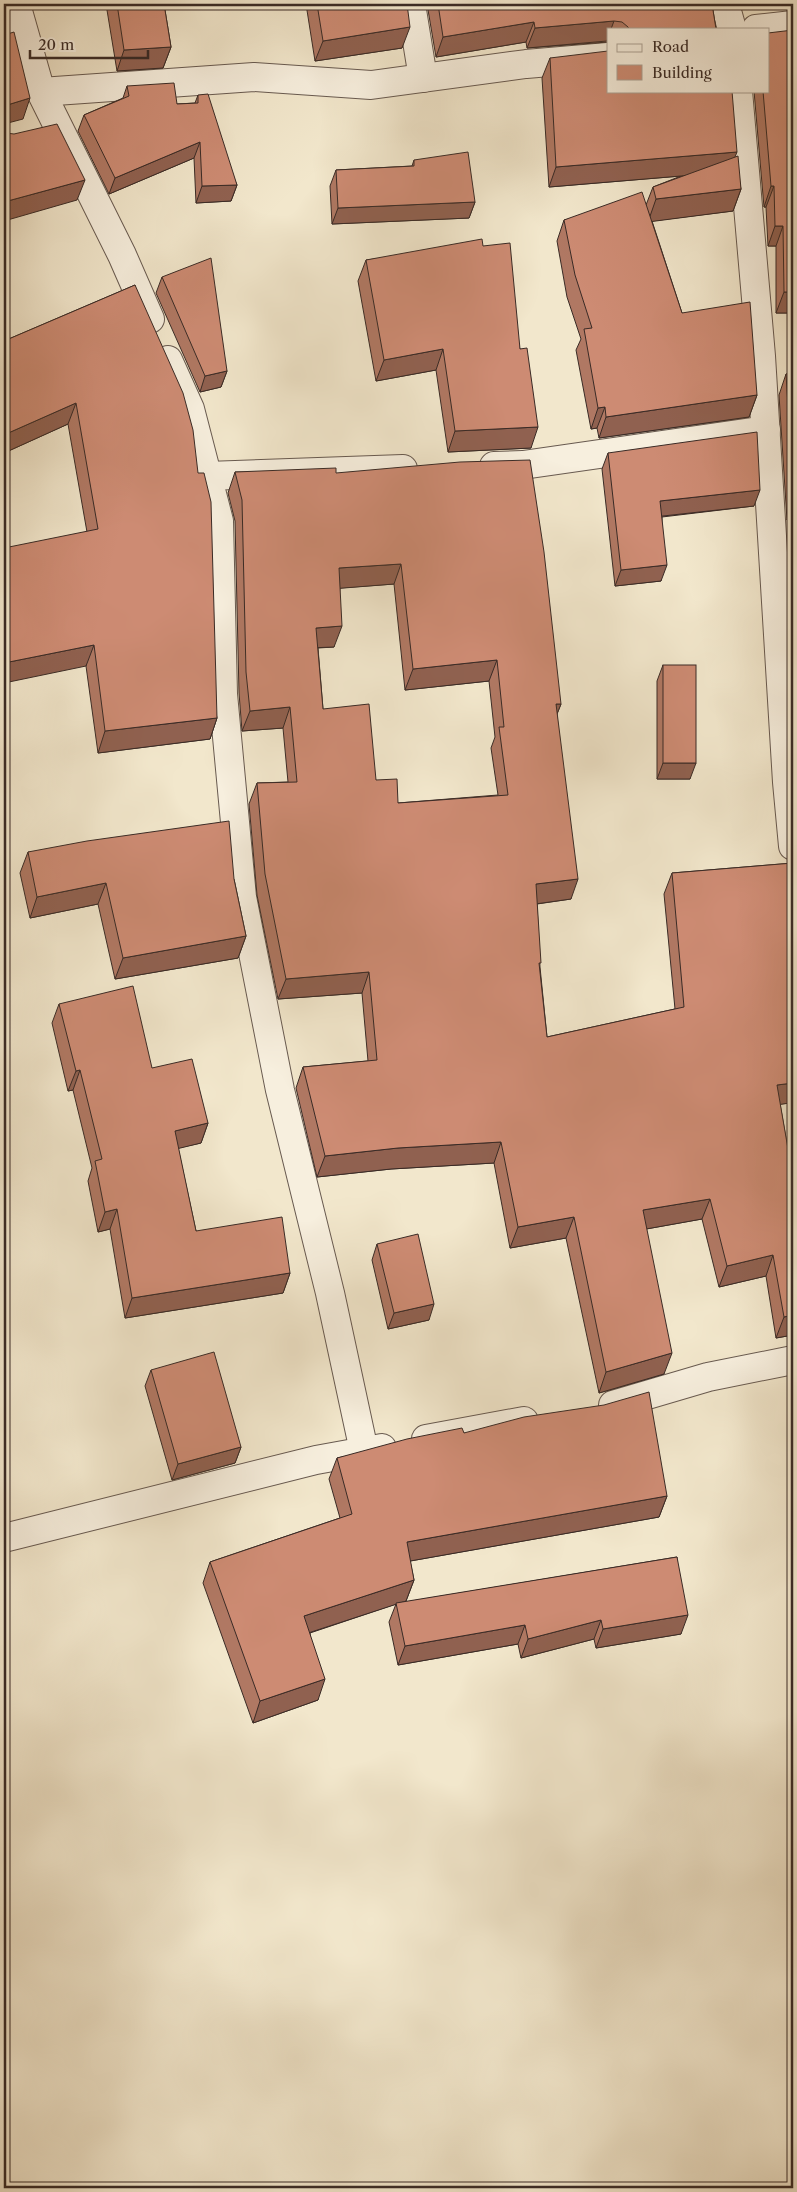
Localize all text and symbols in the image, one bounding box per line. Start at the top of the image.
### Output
scale bar [30,28,148,60]
legend [607,28,770,92]
text: 20 m [38,35,74,54]
text: Road [652,37,689,56]
text: Building [652,63,712,82]

